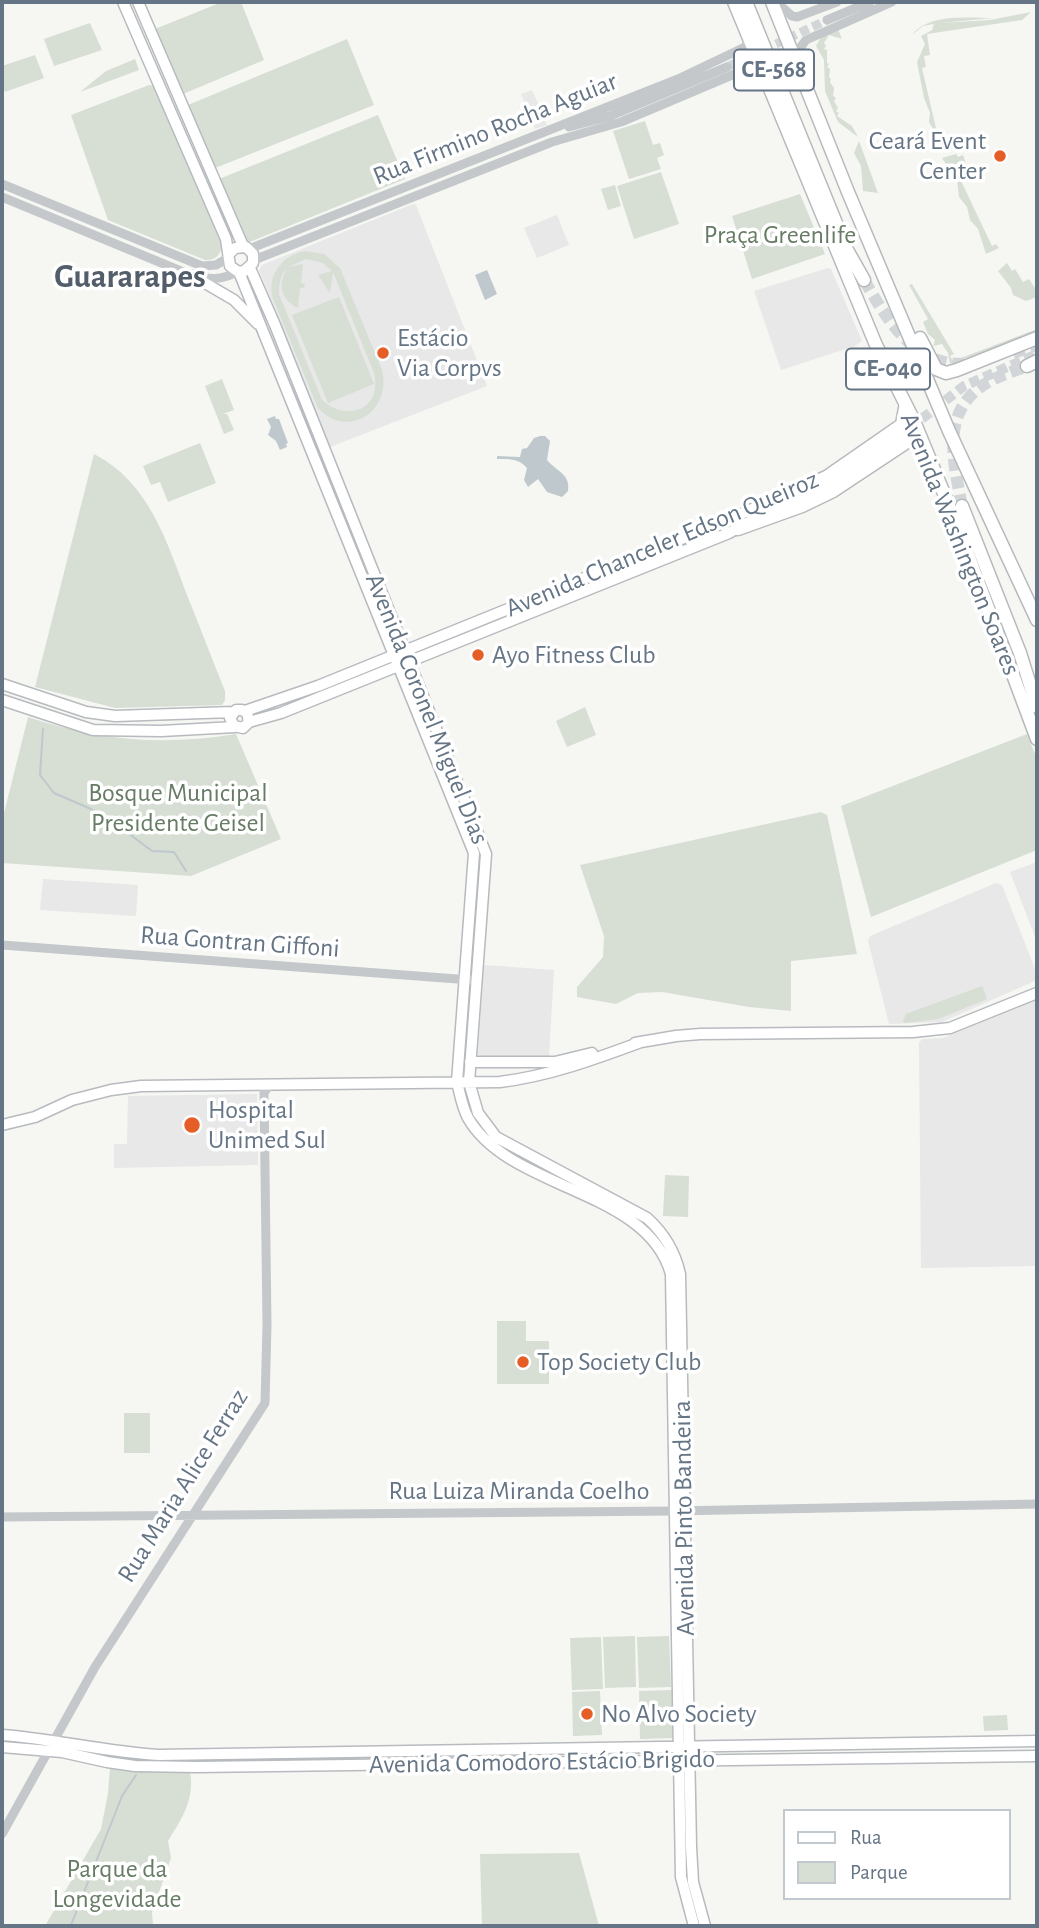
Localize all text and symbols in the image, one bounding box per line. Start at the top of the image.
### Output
road number: CE-568 [734,50,814,90]
street label: Rua Firmino Rocha Aguiar [368,66,622,192]
place label: Ceará Event Center [869,125,986,186]
marker: Ceará Event Center [992,148,1008,164]
park label: Praça Greenlife [704,219,856,251]
district label: Guararapes [54,257,206,297]
place label: Estácio Via Corpvs [397,322,502,384]
marker: Estácio Via Corpvs [375,345,391,361]
road number: CE-040 [846,348,930,390]
street label: Avenida Washington Soares [893,408,1027,680]
street label: Avenida Chanceler Edson Queiroz [501,464,823,624]
street label: Avenida Coronel Miguel Dias [358,569,496,849]
place label: Ayo Fitness Club [492,639,656,671]
marker: Ayo Fitness Club [470,647,486,663]
park label: Bosque Municipal Presidente Geisel [88,777,268,838]
street label: Rua Gontran Giffoni [139,919,341,965]
place label: Hospital Unimed Sul [208,1094,326,1156]
marker: Hospital Unimed Sul [182,1115,202,1135]
place label: Top Society Club [537,1346,701,1378]
marker: Top Society Club [515,1354,531,1370]
street label: Rua Maria Alice Ferraz [111,1384,255,1588]
street label: Avenida Pinto Bandeira [666,1400,702,1636]
street label: Rua Luiza Miranda Coelho [388,1475,650,1507]
place label: No Alvo Society [601,1698,757,1730]
marker: No Alvo Society [579,1706,595,1722]
street label: Avenida Comodoro Estácio Brigido [369,1743,715,1781]
legend [783,1809,1011,1900]
text: Rua [850,1827,882,1848]
park label: Parque da Longevidade [52,1853,182,1914]
text: Parque [850,1862,908,1883]

